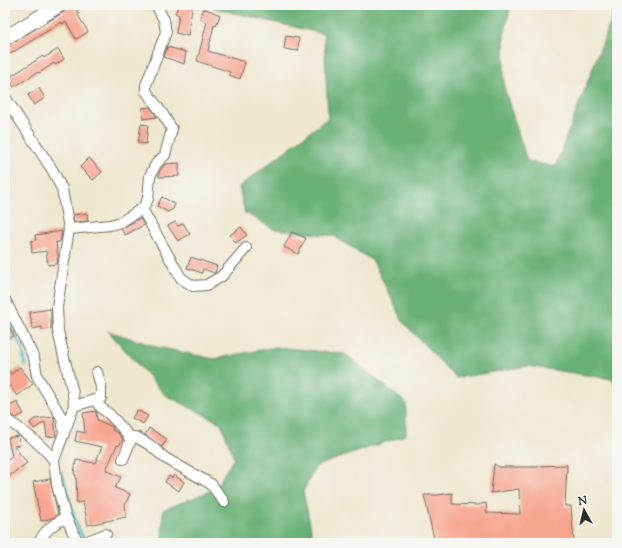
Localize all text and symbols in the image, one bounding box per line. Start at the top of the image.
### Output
north arrow [564,490,604,530]
text: N [576,493,588,510]

